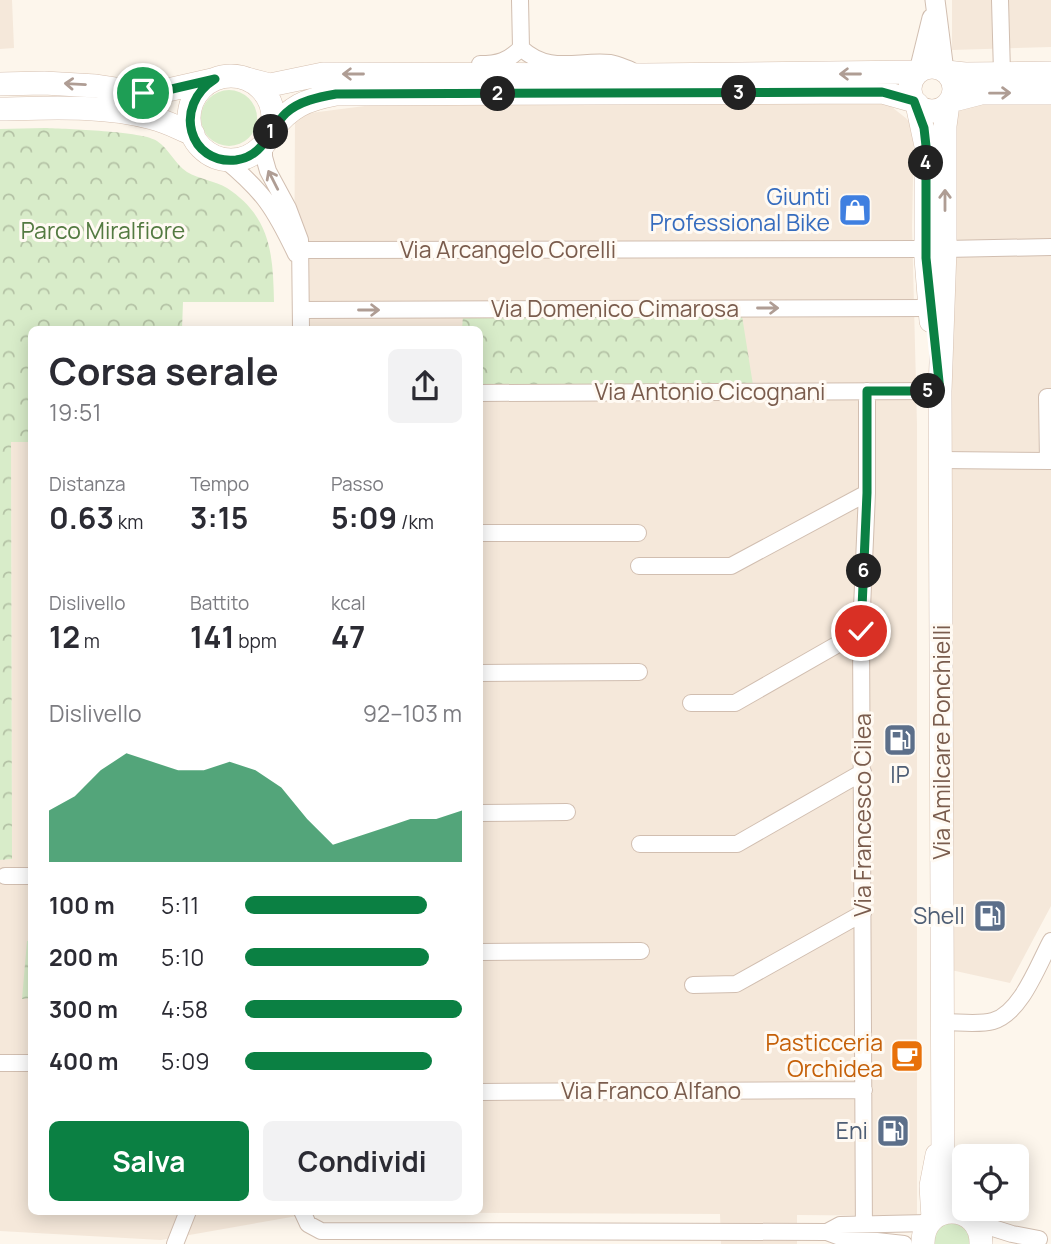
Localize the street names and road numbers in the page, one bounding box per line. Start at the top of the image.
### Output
street label: Via Arcangelo Corelli [400,233,616,265]
street label: Via Domenico Cimarosa [491,292,739,324]
street label: Via Antonio Cicognani [595,375,825,407]
street label: Via Amilcare Ponchielli [925,625,957,859]
street label: Via Francesco Cilea [846,713,878,917]
street label: Via Franco Alfano [561,1074,741,1106]

